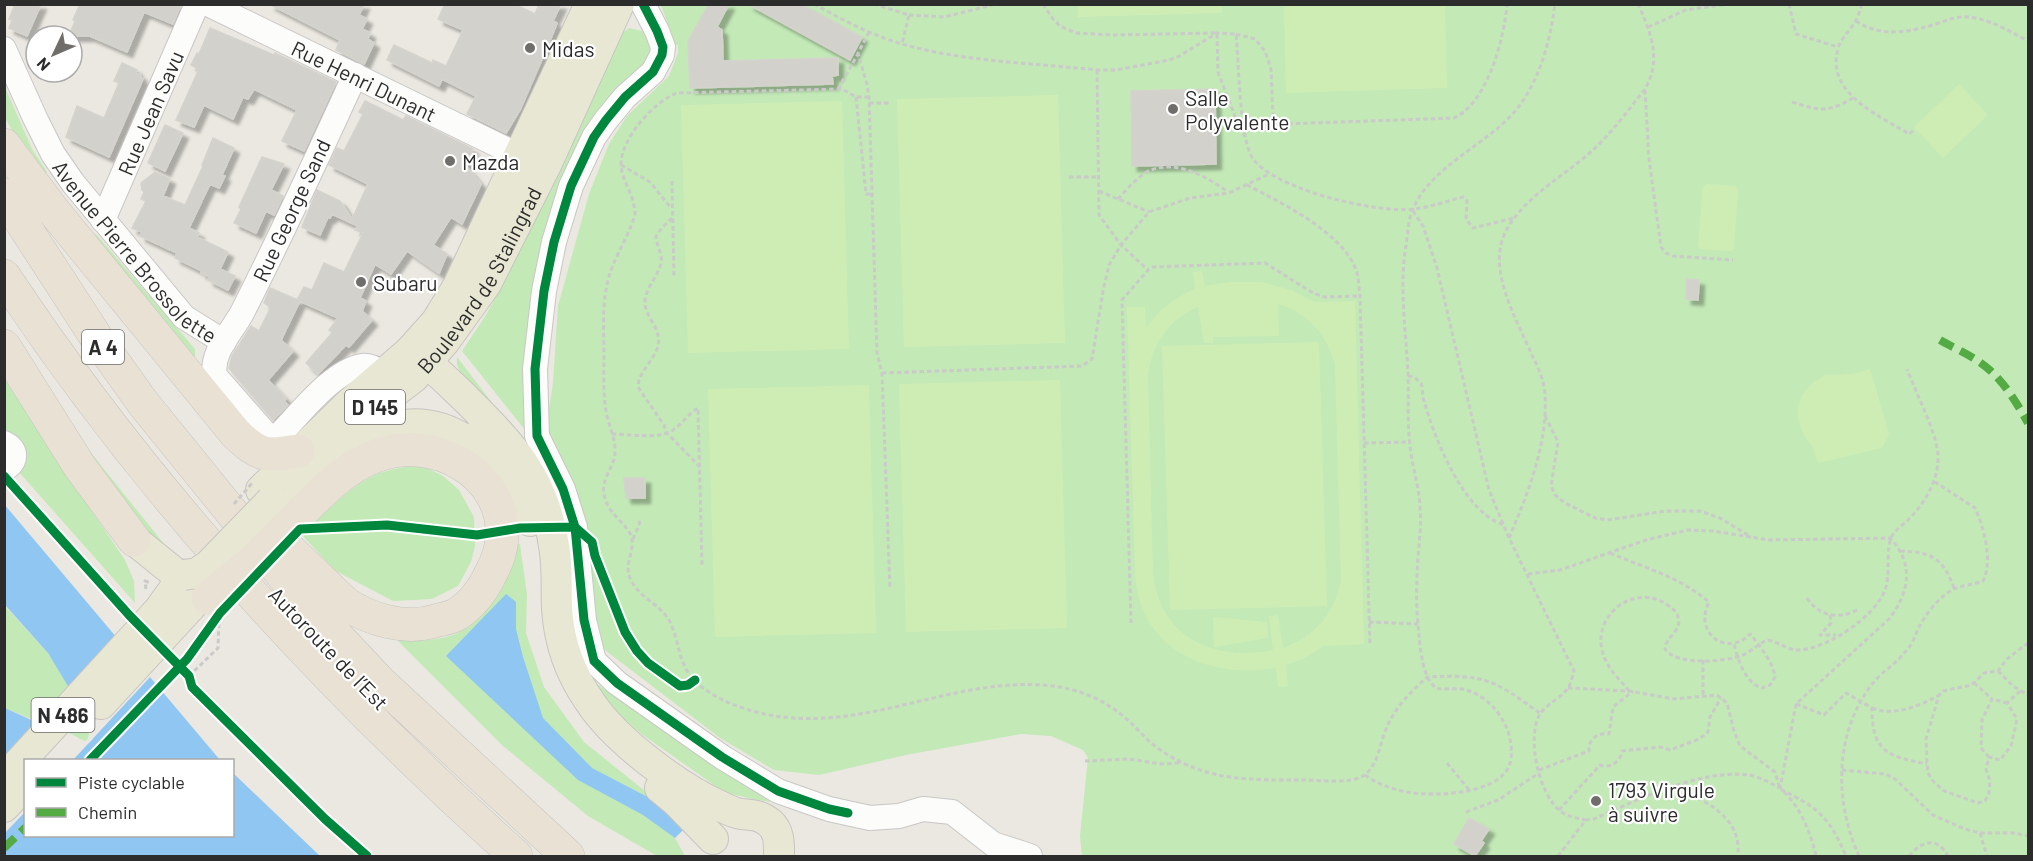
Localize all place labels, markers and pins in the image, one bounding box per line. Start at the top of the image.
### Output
place label: Midas [542,36,595,61]
marker: Midas [523,41,537,55]
place label: Salle Polyvalente [1185,85,1289,134]
marker: Salle Polyvalente [1166,102,1180,116]
place label: Mazda [462,149,519,174]
marker: Mazda [443,154,457,168]
place label: Subaru [373,270,438,295]
marker: Subaru [354,275,368,289]
place label: 1793 Virgule à suivre [1608,777,1715,826]
marker: 1793 Virgule à suivre [1589,794,1603,808]

